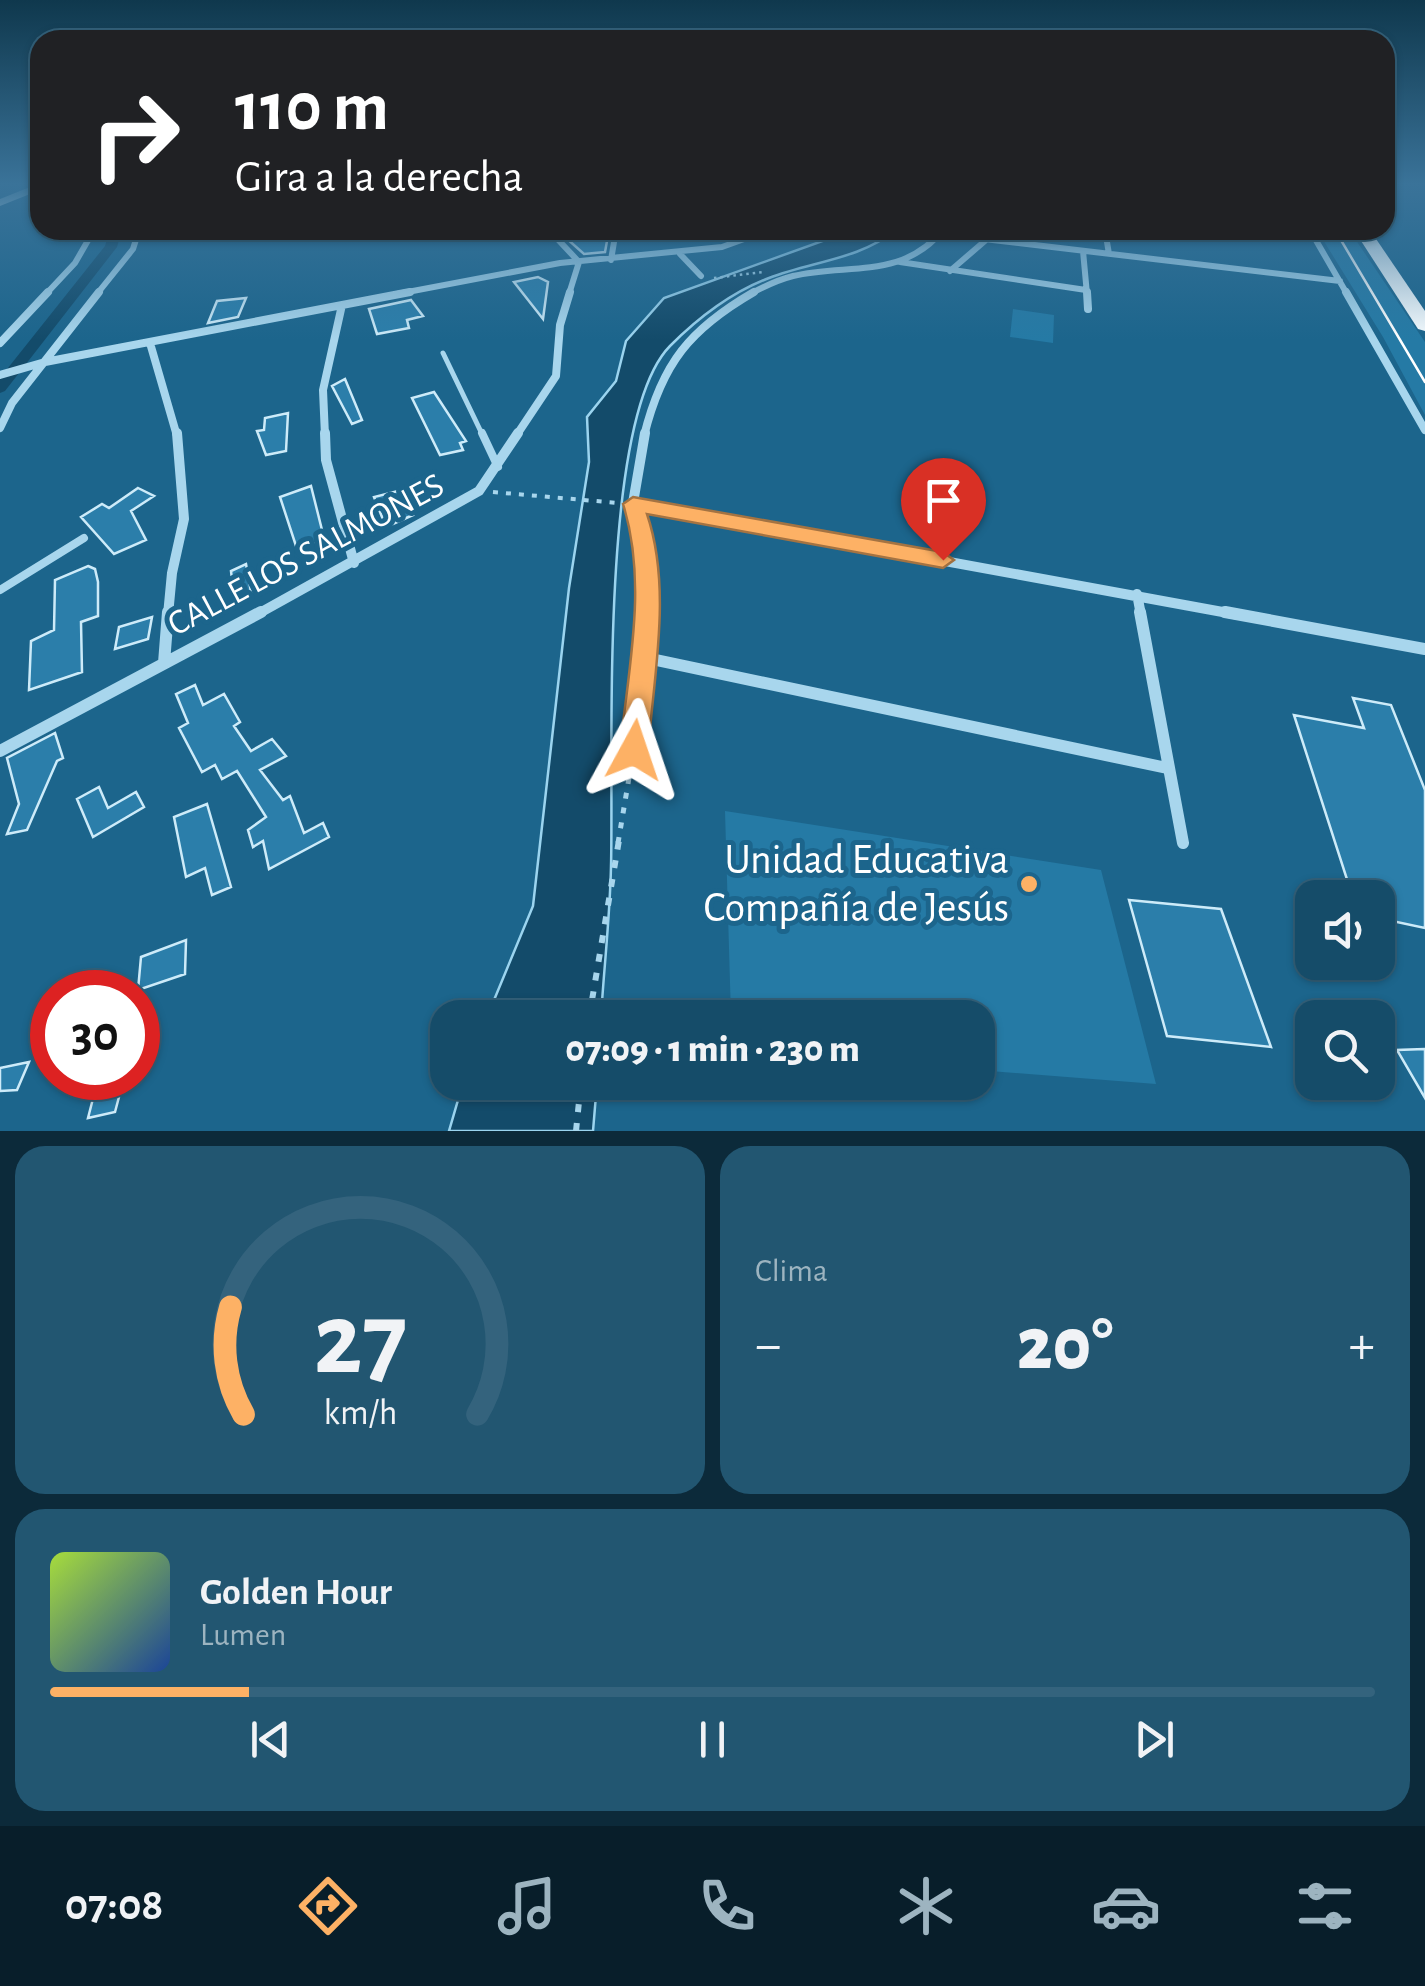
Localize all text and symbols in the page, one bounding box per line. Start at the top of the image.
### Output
icon: right [70,70,200,200]
text: 110 m [235,73,389,143]
text: Gira a la derecha [235,155,524,200]
pin [901,458,986,561]
street label: CALLE LOS SALMONES [162,468,450,642]
icon: arrive [916,473,971,528]
position arrow [582,698,686,802]
place label: Unidad Educativa Compañía de Jesús [704,839,1009,929]
marker: Unidad Educativa Compañía de Jesús [1018,873,1040,895]
map controls [1295,880,1395,1100]
button: sound [1295,880,1395,980]
speed limit sign: 30 [30,970,160,1100]
button: search [1295,1000,1395,1100]
text: 07:09 · 1 min · 230 m [565,1031,860,1069]
text: Clima [755,1255,828,1287]
text: 27 [313,1289,407,1393]
text: 20° [1017,1308,1113,1383]
text: − [755,1318,781,1373]
text: + [1349,1318,1375,1373]
text: km/h [323,1395,397,1431]
text: Golden Hour [200,1574,392,1612]
text: Lumen [200,1619,286,1651]
icon: previous [243,1712,298,1767]
icon: pause [685,1712,740,1767]
icon: next [1127,1712,1182,1767]
icon: directions [293,1871,363,1941]
icon: music [492,1871,562,1941]
icon: phone [692,1871,762,1941]
icon: climate [891,1871,961,1941]
icon: car [1091,1871,1161,1941]
icon: filters [1290,1871,1360,1941]
text: 07:08 [65,1883,164,1928]

